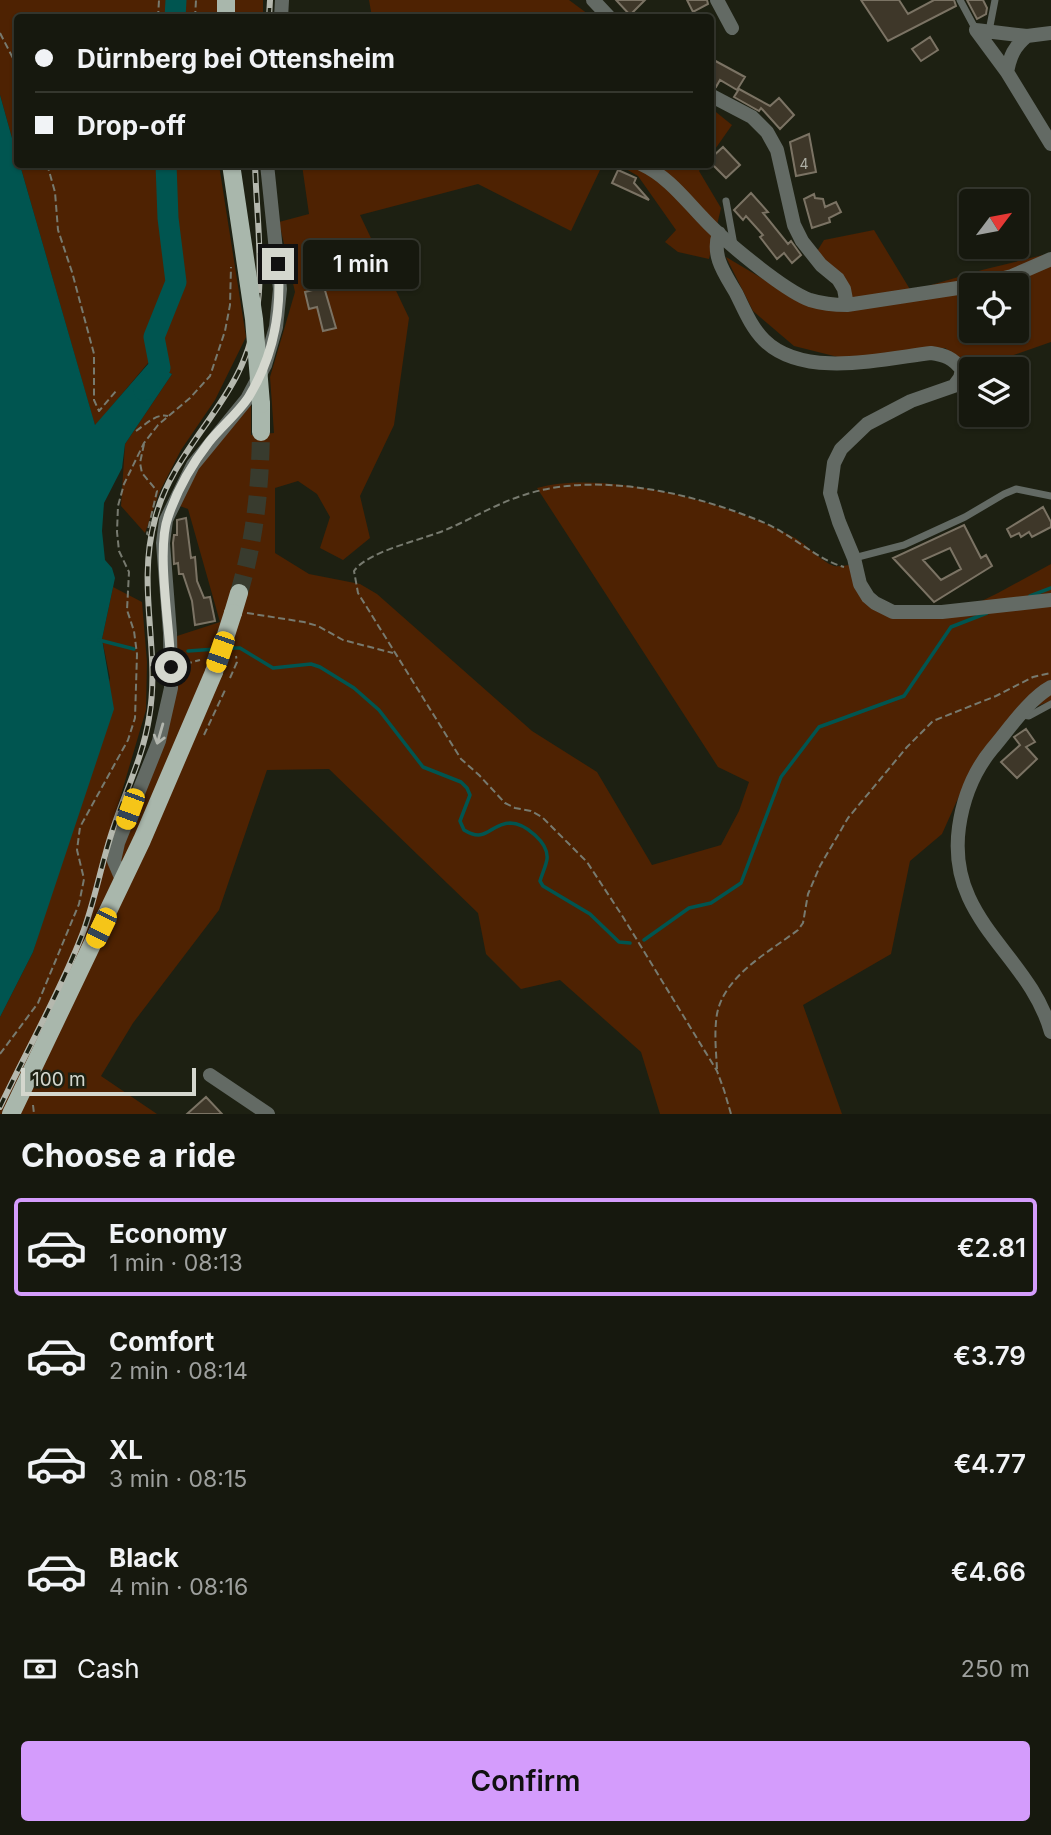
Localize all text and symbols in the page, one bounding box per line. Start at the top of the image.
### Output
text: Dürnberg bei Ottensheim [77,43,395,74]
text: Drop-off [77,110,186,141]
house number: 4 [799,155,809,172]
north arrow [959,189,1029,259]
map controls [959,189,1029,427]
callout: 1 min [302,240,418,288]
route end [262,248,294,280]
text: 1 min [333,250,389,278]
button: locate [959,273,1029,343]
button: layers [959,357,1029,427]
car [204,629,237,675]
route start [155,651,187,683]
one-way arrow [153,723,166,745]
car [113,786,148,832]
car [83,905,120,951]
scale bar [21,1065,196,1097]
text: 100 m [32,1068,86,1091]
text: Choose a ride [21,1136,236,1175]
icon: car [25,1216,88,1279]
text: Economy [109,1218,227,1249]
text: €2.81 [957,1232,1026,1263]
text: 1 min · 08:13 [109,1249,243,1277]
icon: car [25,1324,88,1387]
text: Comfort [109,1326,214,1357]
text: €3.79 [953,1340,1026,1371]
text: 2 min · 08:14 [109,1357,248,1385]
icon: car [25,1432,88,1495]
text: XL [109,1434,143,1465]
text: €4.77 [954,1448,1026,1479]
text: 3 min · 08:15 [109,1465,247,1493]
icon: car [25,1540,88,1603]
text: Black [109,1542,179,1573]
text: €4.66 [951,1556,1026,1587]
text: 4 min · 08:16 [109,1573,248,1601]
icon: cash [21,1650,59,1688]
text: Cash [77,1653,140,1684]
text: 250 m [961,1655,1030,1683]
button: Confirm [21,1741,1030,1821]

